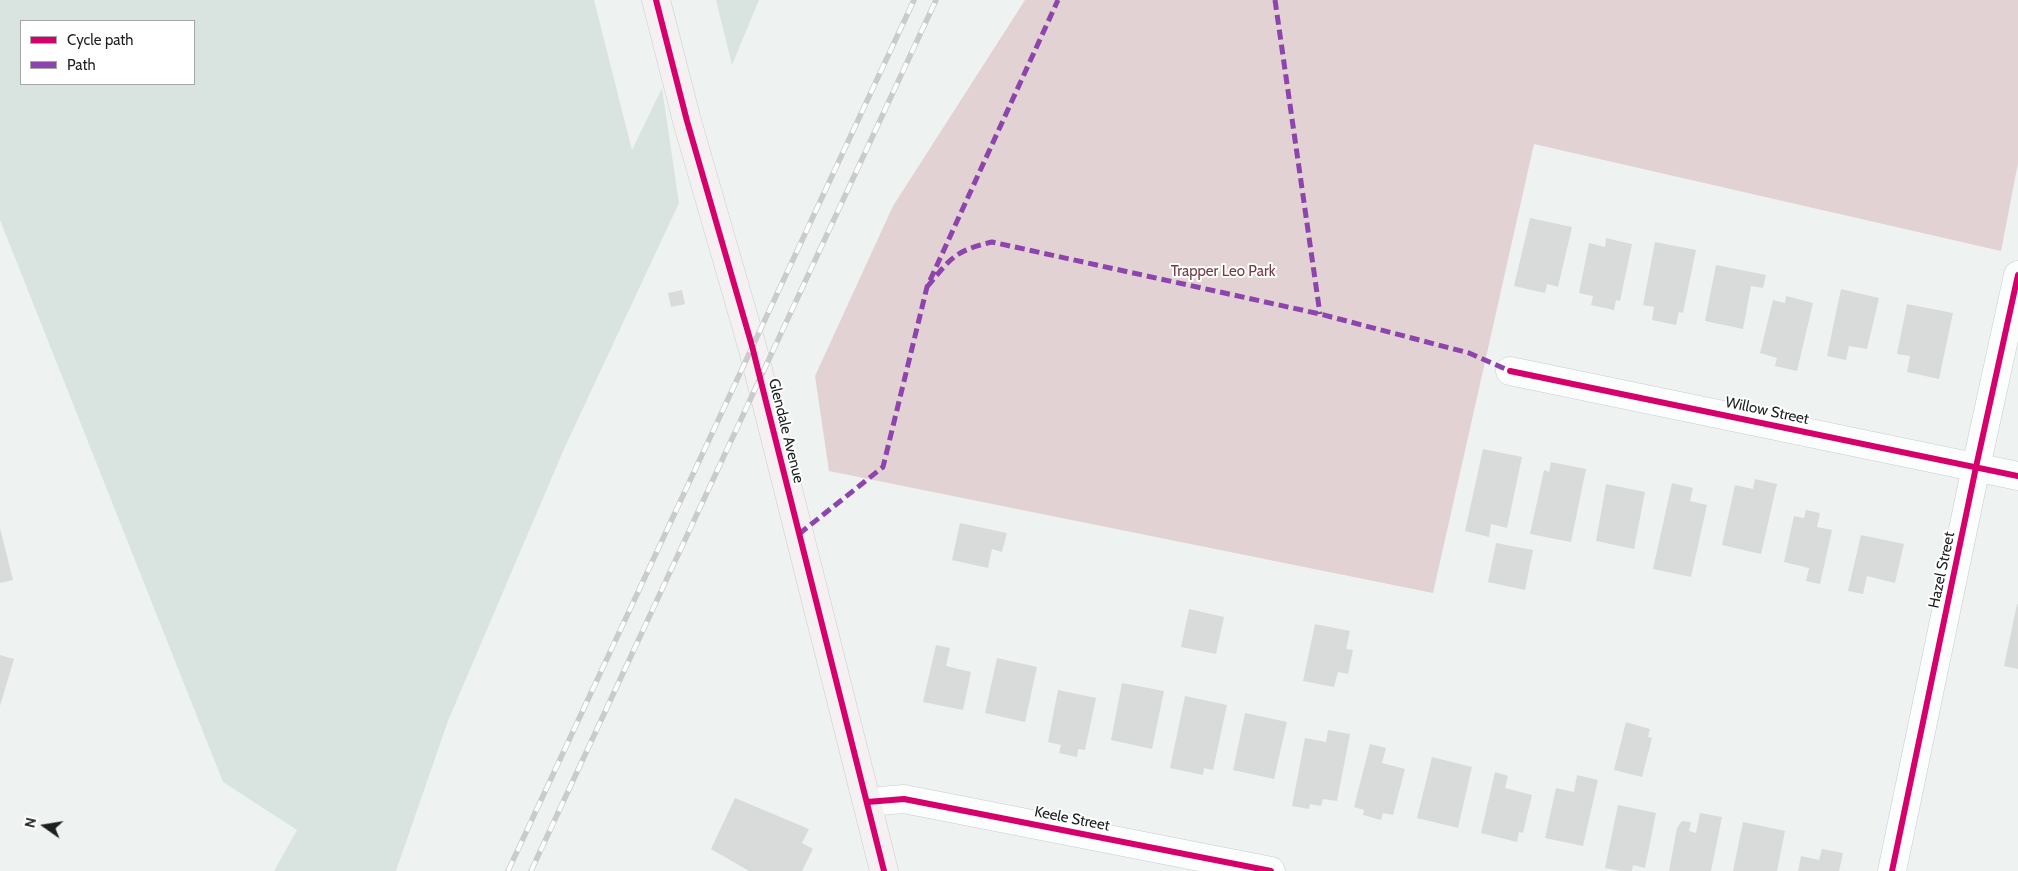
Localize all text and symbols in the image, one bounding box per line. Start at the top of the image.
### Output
legend [20,20,195,85]
text: Cycle path [67,31,133,49]
text: Path [67,56,96,74]
park label: Trapper Leo Park [1171,263,1275,281]
street label: Glendale Avenue [764,377,808,485]
street label: Willow Street [1723,393,1811,429]
street label: Hazel Street [1925,530,1959,610]
north arrow [20,801,70,851]
street label: Keele Street [1033,803,1111,835]
text: N [21,816,40,829]

